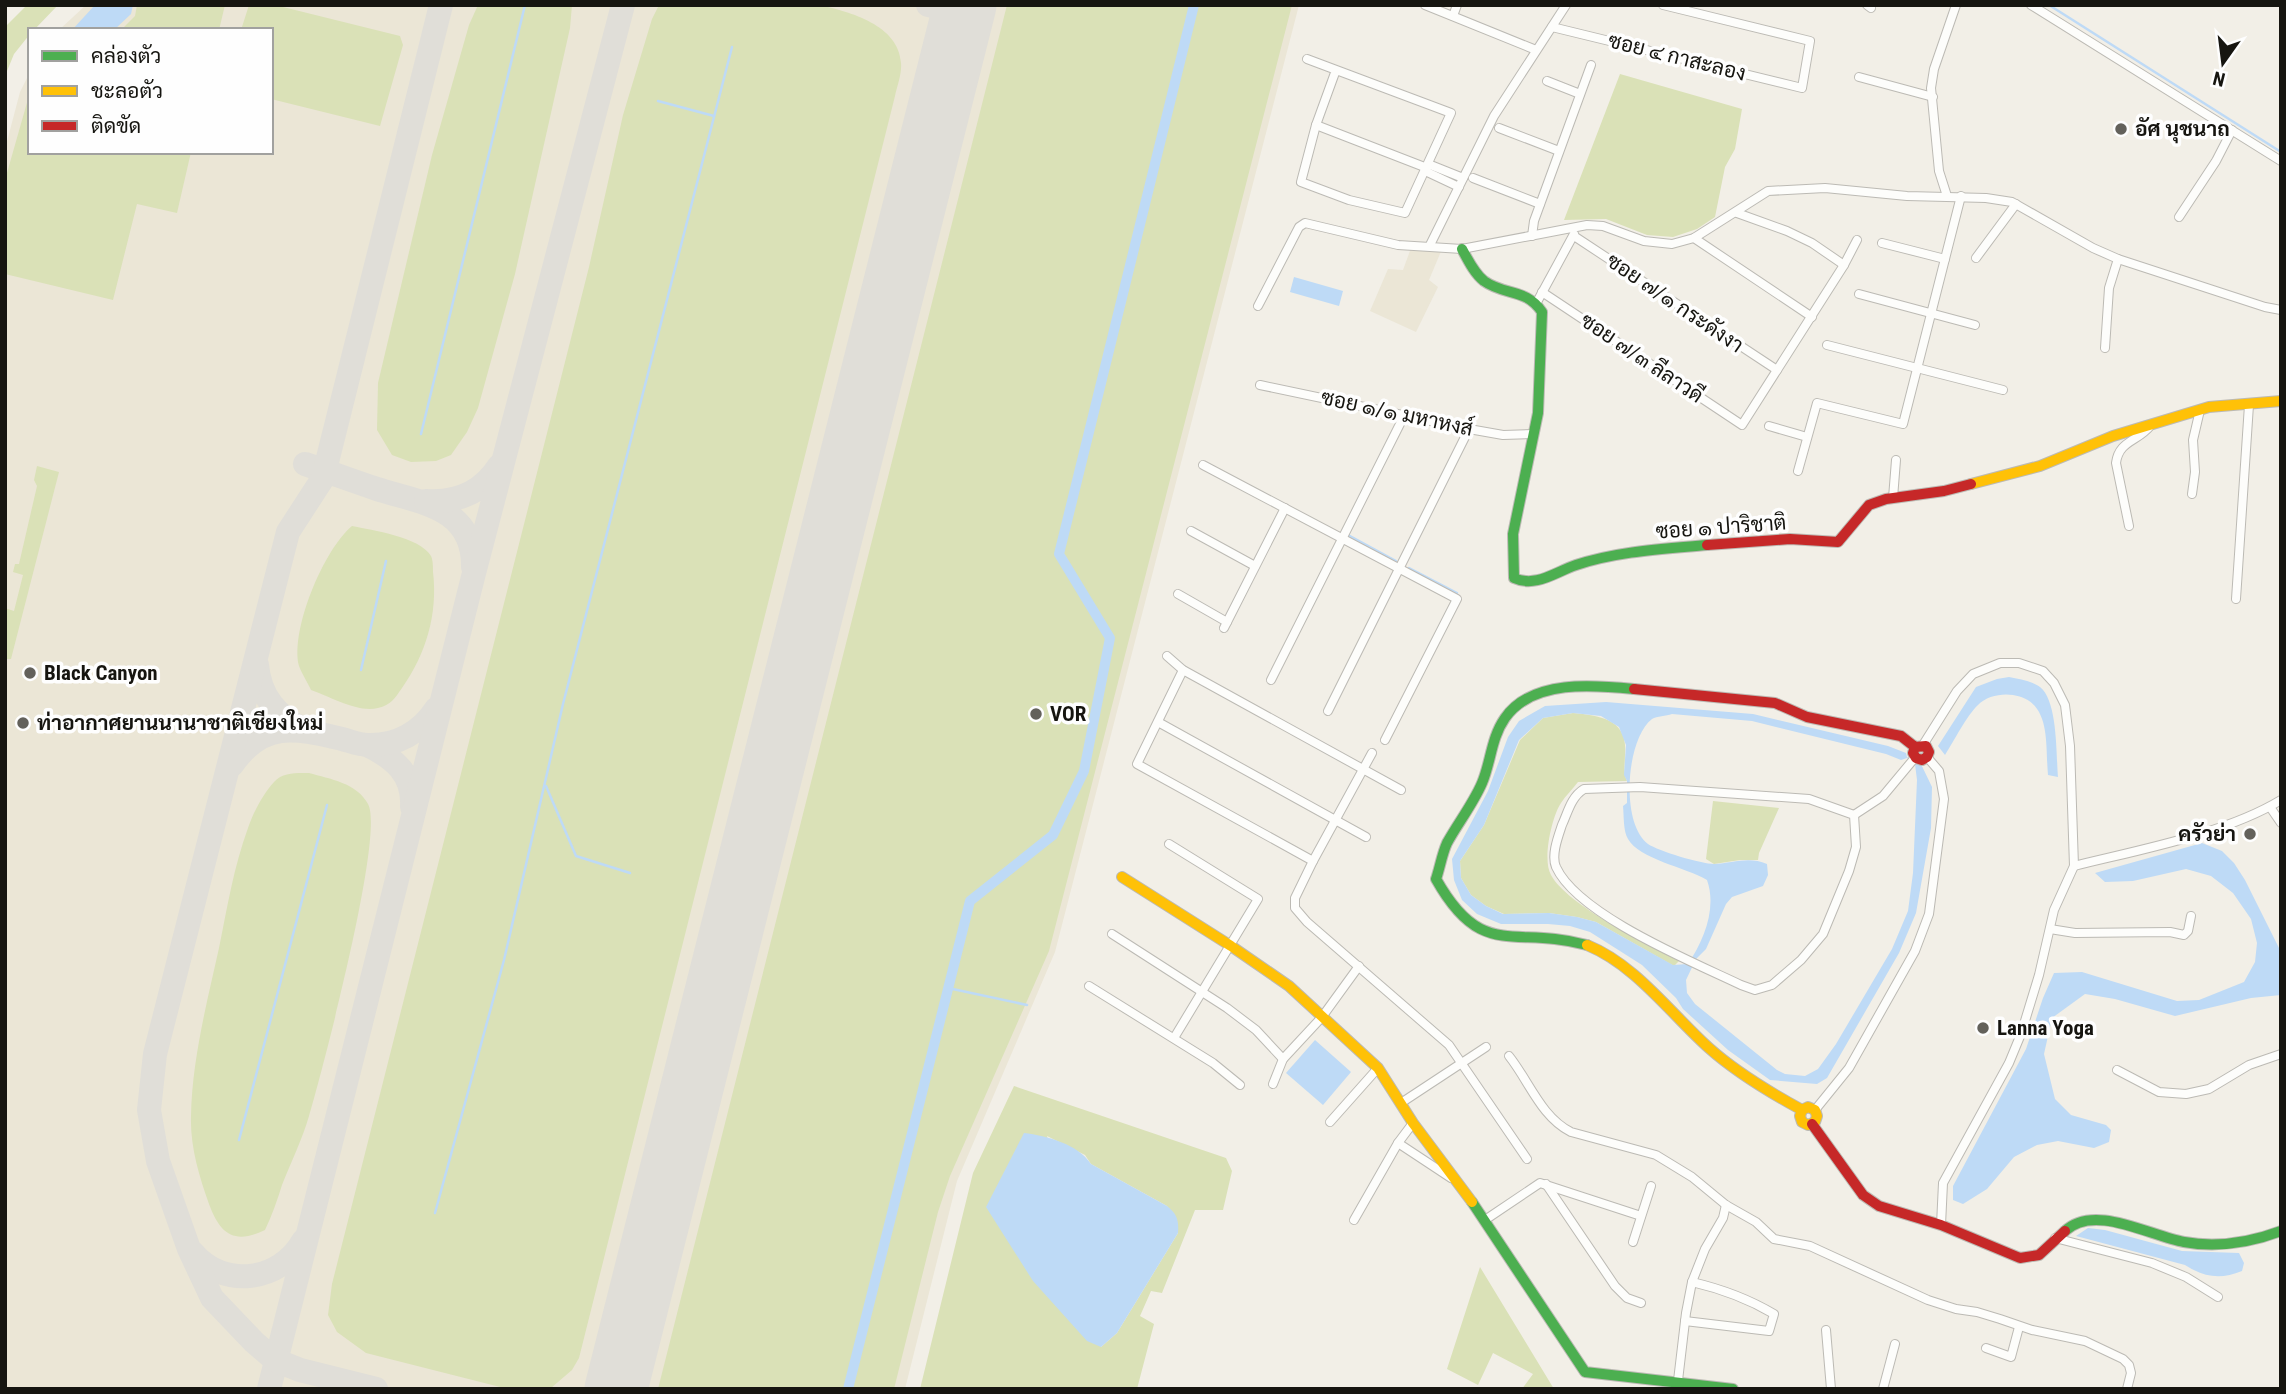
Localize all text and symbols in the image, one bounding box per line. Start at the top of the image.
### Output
legend [28,28,273,154]
street label: ซอย ๔ กาสะลอง [1606,28,1748,86]
north arrow [2188,28,2258,98]
text: คล่องตัว [91,44,161,68]
text: N [2211,66,2227,92]
text: ชะลอตัว [91,79,163,103]
text: ติดขัด [91,114,141,138]
place label: อัศ นุชนาถ [2135,117,2230,144]
marker: อัศ นุชนาถ [2113,121,2129,137]
street label: ซอย ๗/๑ กระดังงา [1602,248,1748,358]
street label: ซอย ๗/๓ ลีลาวดี [1576,307,1708,408]
street label: ซอย ๑/๑ มหาหงส์ [1319,383,1476,441]
street label: ซอย ๑ ปาริชาติ [1655,510,1787,544]
place label: Black Canyon [44,661,158,685]
marker: Black Canyon [22,665,38,681]
place label: VOR [1050,702,1087,726]
marker: VOR [1028,706,1044,722]
place label: ท่าอากาศยานนานาชาติเชียงใหม่ [37,709,323,735]
marker: ท่าอากาศยานนานาชาติเชียงใหม่ [15,715,31,731]
place label: ครัวย่า [2178,822,2236,846]
marker: ครัวย่า [2242,826,2258,842]
place label: Lanna Yoga [1997,1016,2094,1040]
marker: Lanna Yoga [1975,1020,1991,1036]

